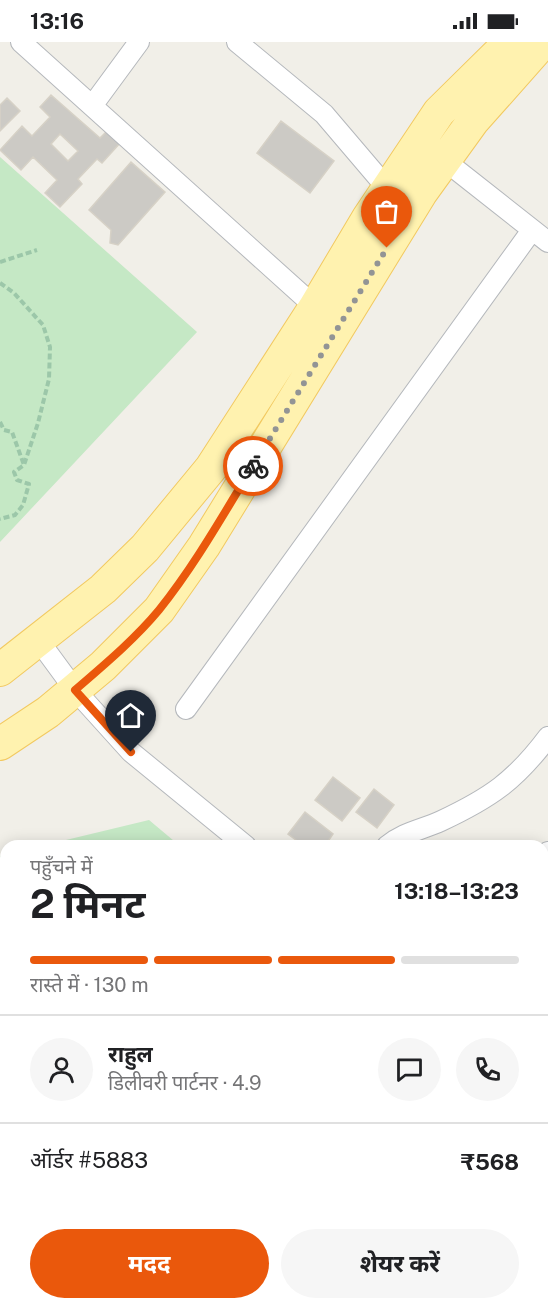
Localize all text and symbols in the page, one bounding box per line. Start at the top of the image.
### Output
text: 13:16 [30,8,84,34]
pin [361,186,412,248]
icon: bag [370,195,403,228]
courier [223,436,283,496]
icon: bike [237,450,270,483]
pin [105,690,156,752]
icon: home [114,699,147,732]
text: पहुँचने में [30,855,93,879]
text: 13:18–13:23 [394,878,519,904]
text: 2 मिनट [30,881,145,927]
text: रास्ते में · 130 m [30,973,149,997]
button: person [30,1038,93,1101]
button: chat [378,1038,441,1101]
button: phone [456,1038,519,1101]
text: राहुल [108,1041,153,1067]
text: डिलीवरी पार्टनर · 4.9 [108,1071,262,1095]
text: ऑर्डर #5883 [30,1147,148,1173]
text: ₹568 [461,1149,519,1175]
button: मदद [30,1229,269,1298]
button: शेयर करें [281,1229,519,1298]

